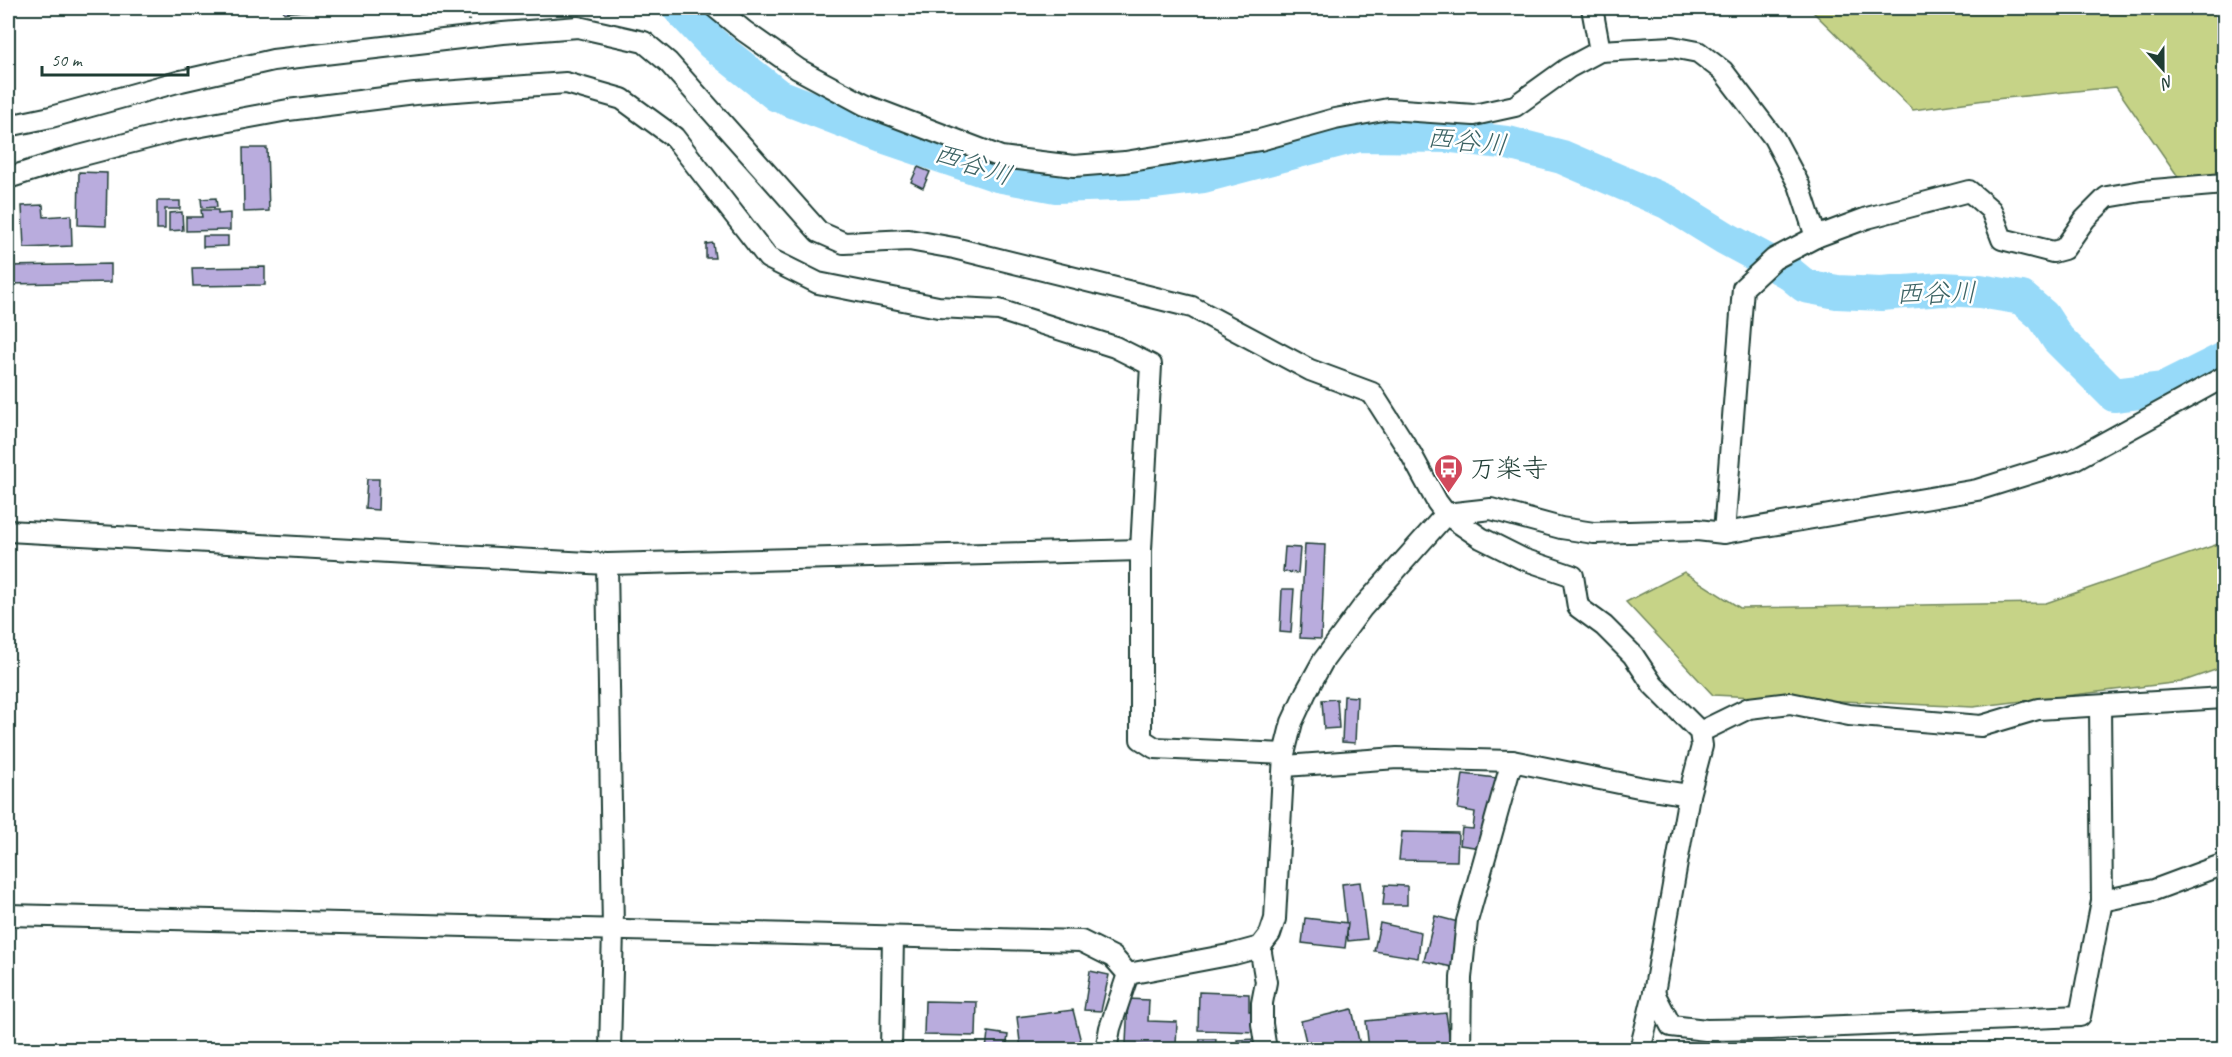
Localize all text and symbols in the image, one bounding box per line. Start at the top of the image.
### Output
scale bar [42,39,188,77]
north arrow [2133,39,2193,99]
text: 50 m [51,49,84,71]
text: N [2157,71,2176,94]
water label: 西谷川 [1425,120,1509,162]
water label: 西谷川 [929,135,1017,193]
water label: 西谷川 [1895,275,1977,311]
bus stop icon: 万楽寺 [1433,452,1465,494]
place label: 万楽寺 [1470,452,1548,485]

